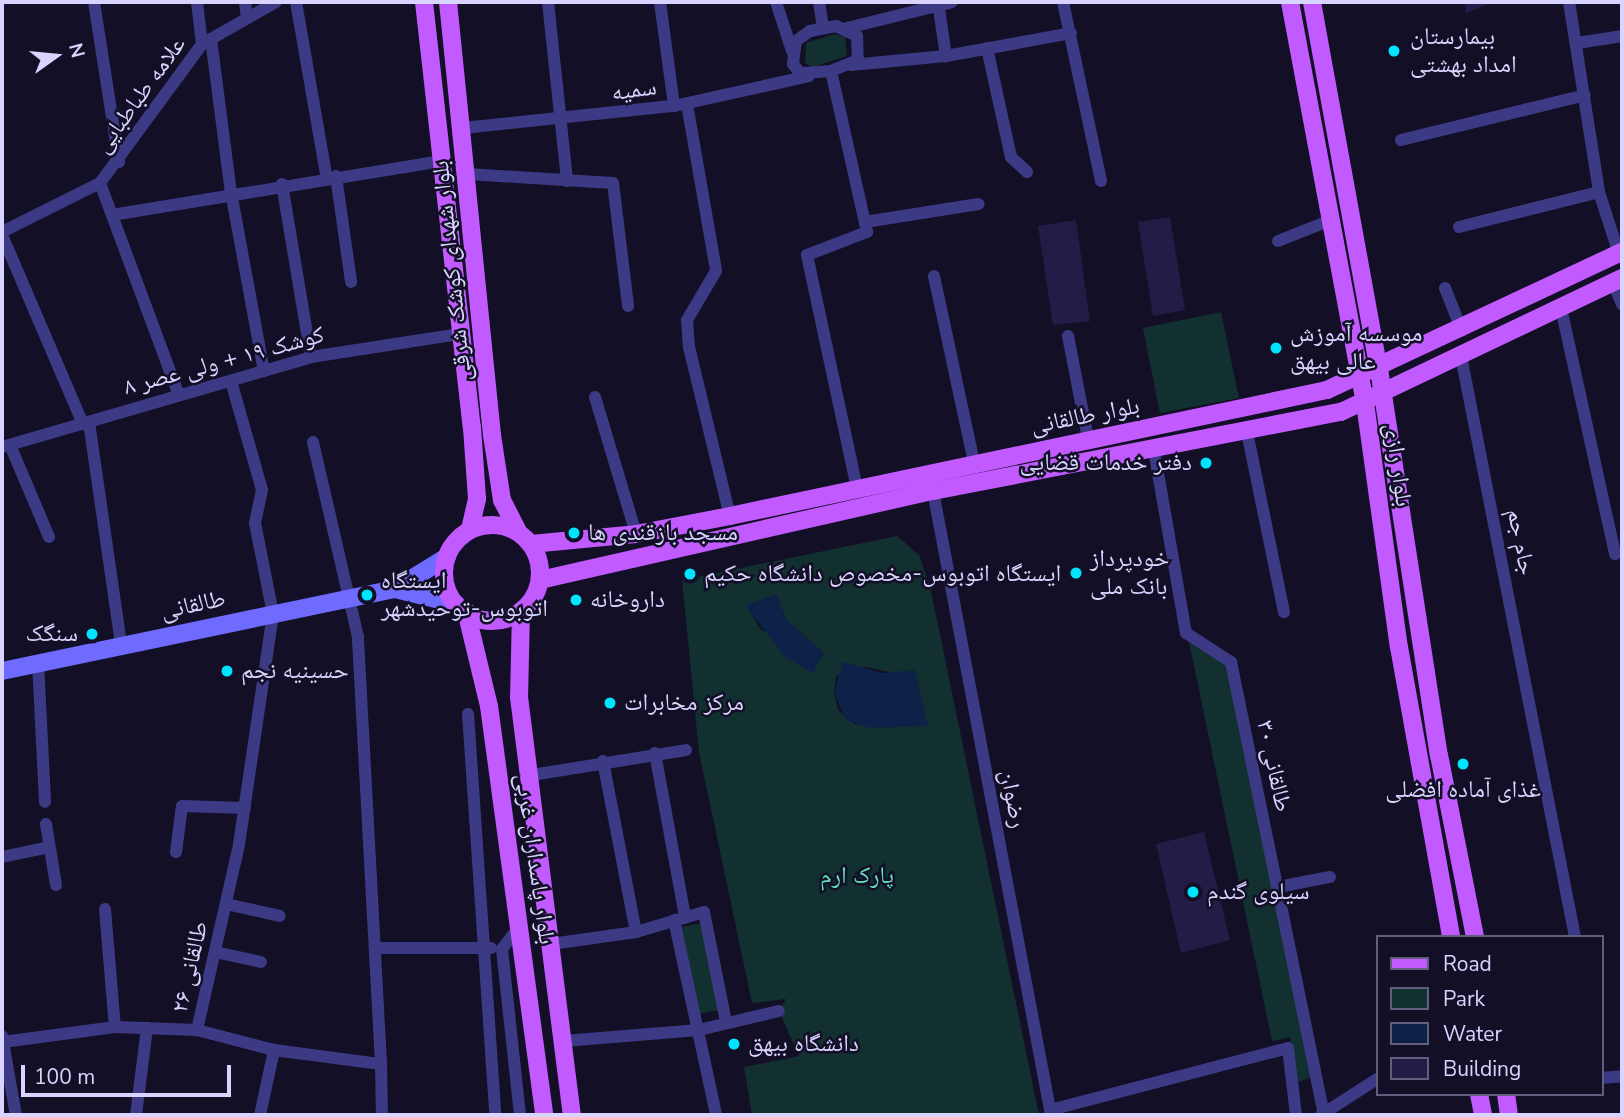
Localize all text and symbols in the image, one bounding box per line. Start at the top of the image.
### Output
north arrow [21,21,91,91]
place label: بیمارستان امداد بهشتی [1410,23,1517,79]
street label: علامه طباطبایی [88,31,192,159]
text: N [62,40,91,61]
marker: بیمارستان امداد بهشتی [1384,41,1404,61]
street label: سمیه [610,73,658,107]
street label: بلوار شهدای کوشک شرقی [426,159,478,383]
street label: کوشک ۱۹ + ولی عصر ۸ [121,320,327,402]
place label: موسسه آموزش عالی بیهق [1290,320,1422,376]
marker: موسسه آموزش عالی بیهق [1268,340,1284,356]
street label: بلوار طالقانی [1028,391,1142,441]
street label: بلوار رازی [1378,421,1418,509]
place label: دفتر خدمات قضایی [1020,449,1192,477]
marker: دفتر خدمات قضایی [1198,455,1214,471]
street label: جام جم [1500,506,1542,578]
place label: مسجد بازقندی ها [588,519,738,547]
marker: مسجد بازقندی ها [566,525,582,541]
place label: خودپرداز بانک ملی [1090,545,1169,601]
place label: ایستگاه اتوبوس-مخصوص دانشگاه حکیم [704,560,1061,588]
marker: خودپرداز بانک ملی [1068,565,1084,581]
marker: ایستگاه اتوبوس-مخصوص دانشگاه حکیم [682,566,698,582]
place label: ایستگاه اتوبوس-توحیدشهر [381,567,548,623]
street label: طالقانی [158,584,228,626]
place label: داروخانه [590,586,665,614]
marker: ایستگاه اتوبوس-توحیدشهر [359,587,375,603]
marker: داروخانه [568,592,584,608]
place label: سنگک [26,620,78,648]
marker: سنگک [84,626,100,642]
place label: حسینیه نجم [241,657,349,685]
marker: حسینیه نجم [219,663,235,679]
place label: مرکز مخابرات [624,689,744,717]
marker: مرکز مخابرات [602,695,618,711]
street label: طالقانی ۳۰ [1250,717,1298,815]
marker: غذای آماده افضلی [1455,756,1471,772]
street label: رضوان [993,767,1033,831]
street label: بلوار پاسداران غربی [509,772,561,946]
place label: غذای آماده افضلی [1385,776,1541,804]
park label: پارک ارم [820,862,894,890]
place label: سیلوی گندم [1207,878,1310,906]
marker: سیلوی گندم [1185,884,1201,900]
street label: طالقانی ۲۶ [165,918,215,1016]
legend [1376,935,1603,1096]
text: Road [1443,950,1492,978]
text: Park [1443,985,1485,1013]
text: Water [1443,1020,1502,1048]
place label: دانشگاه بیهق [748,1030,859,1058]
marker: دانشگاه بیهق [726,1036,742,1052]
scale bar [24,1050,234,1094]
text: Building [1443,1055,1521,1083]
text: 100 m [34,1063,95,1091]

